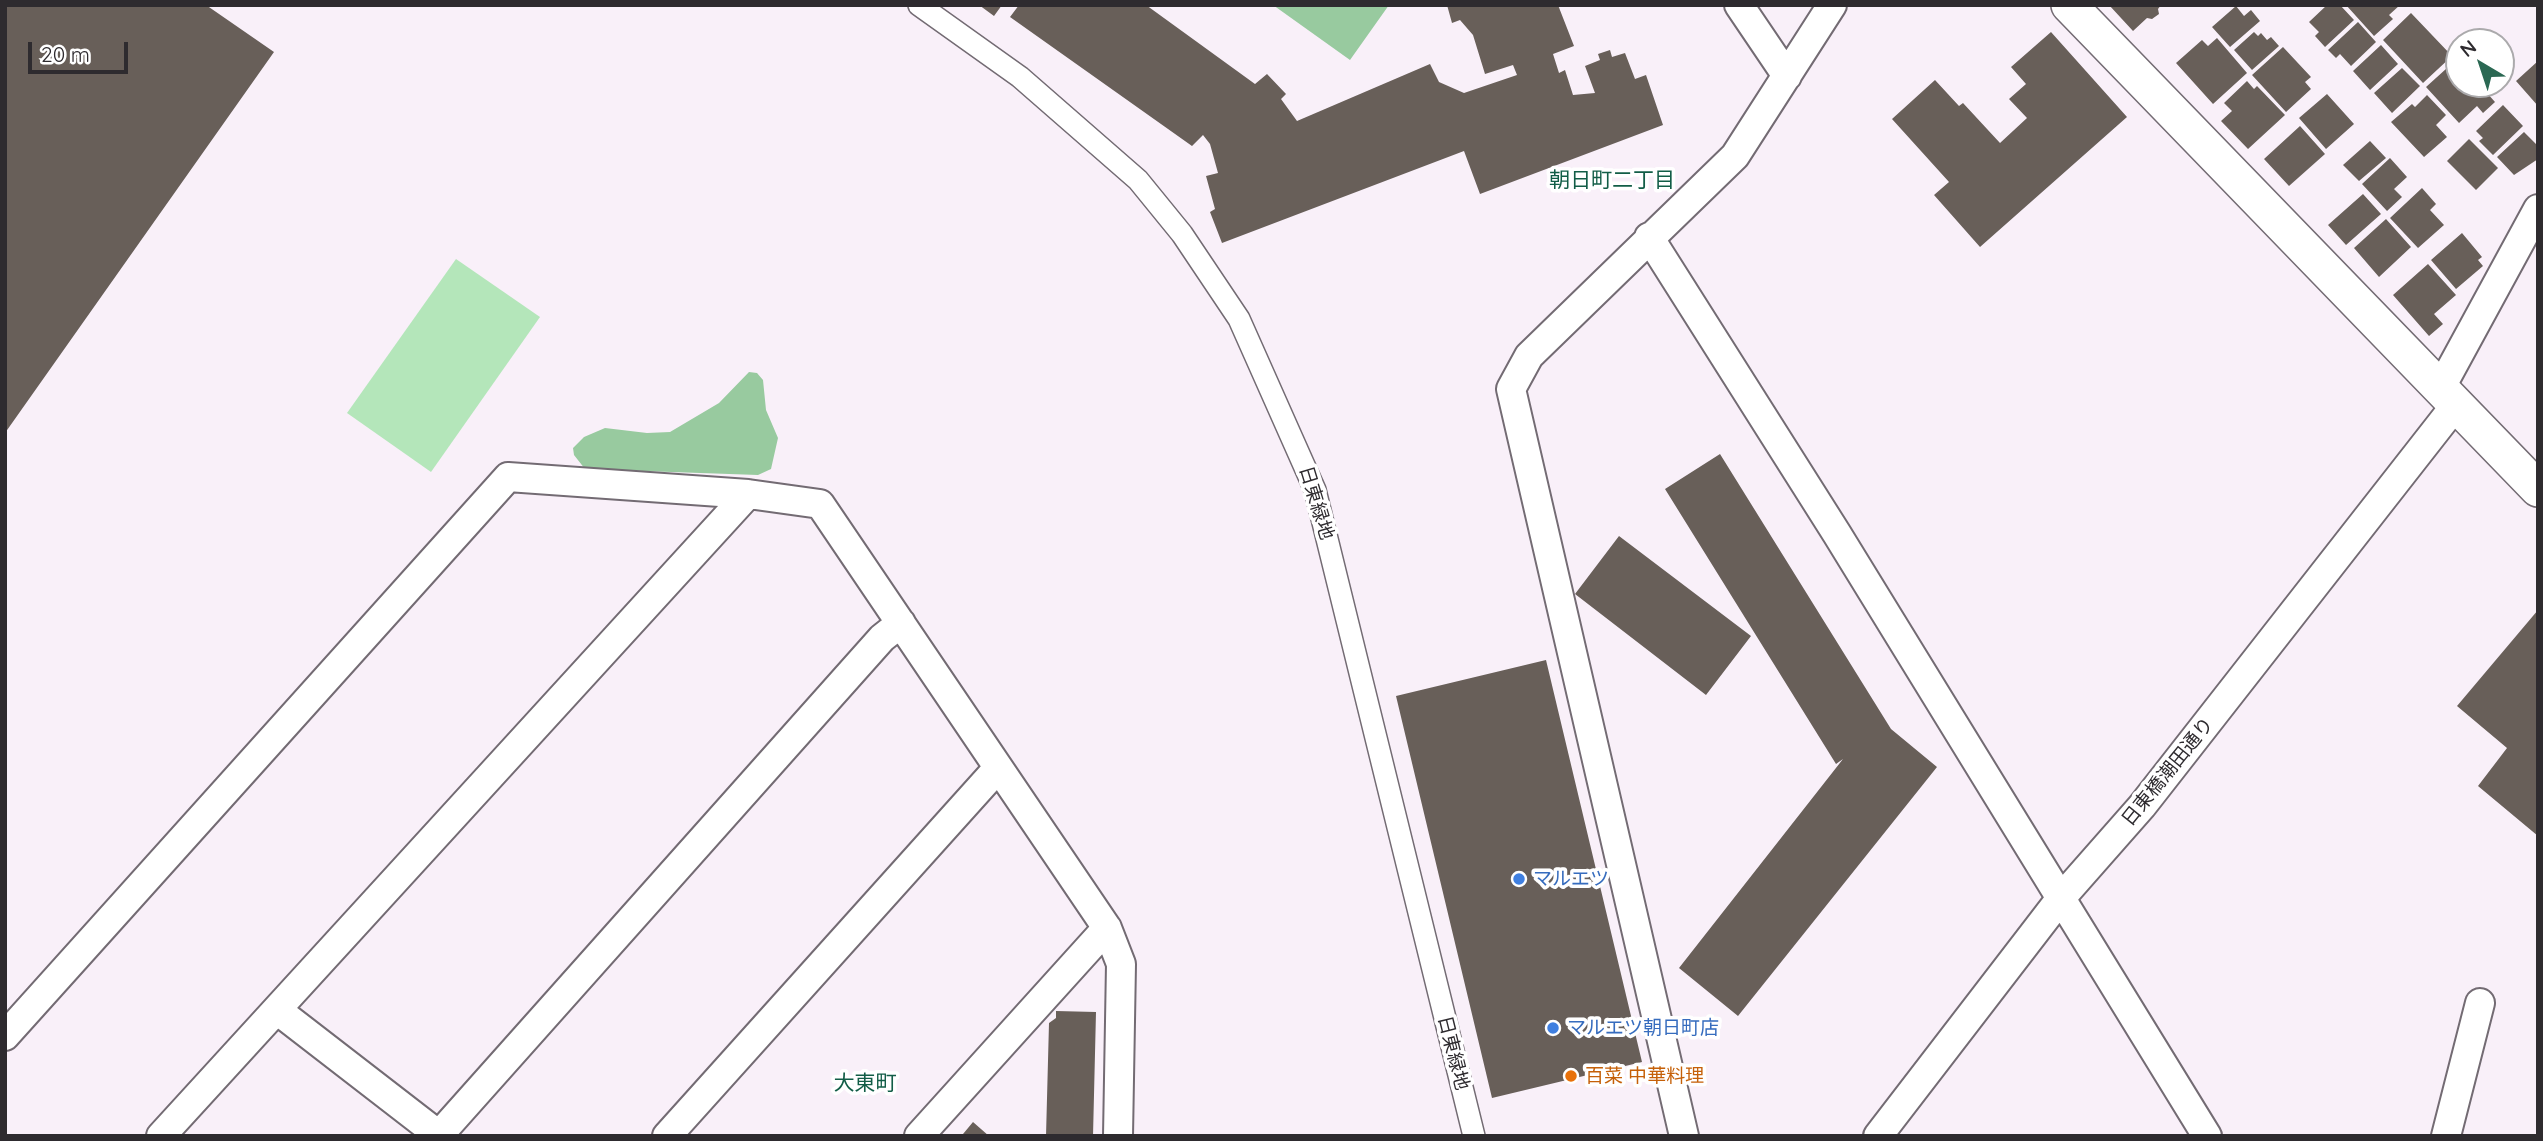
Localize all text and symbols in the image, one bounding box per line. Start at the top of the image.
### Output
scale bar [32,28,131,72]
north arrow [2445,28,2515,98]
text: N [2455,35,2481,62]
text: 20 m [41,41,90,67]
district label: 朝日町二丁目 [1549,168,1675,194]
street label: 日東緑地 [1294,463,1338,543]
street label: 日東橋潮田通り [2117,713,2219,831]
place label: マルエツ [1533,868,1609,890]
marker: マルエツ [1511,871,1527,887]
street label: 日東緑地 [1433,1013,1473,1093]
place label: マルエツ朝日町店 [1567,1017,1719,1039]
marker: マルエツ朝日町店 [1545,1020,1561,1036]
place label: 百菜 中華料理 [1585,1065,1704,1087]
marker: 百菜 中華料理 [1563,1068,1579,1084]
district label: 大東町 [834,1071,896,1097]

